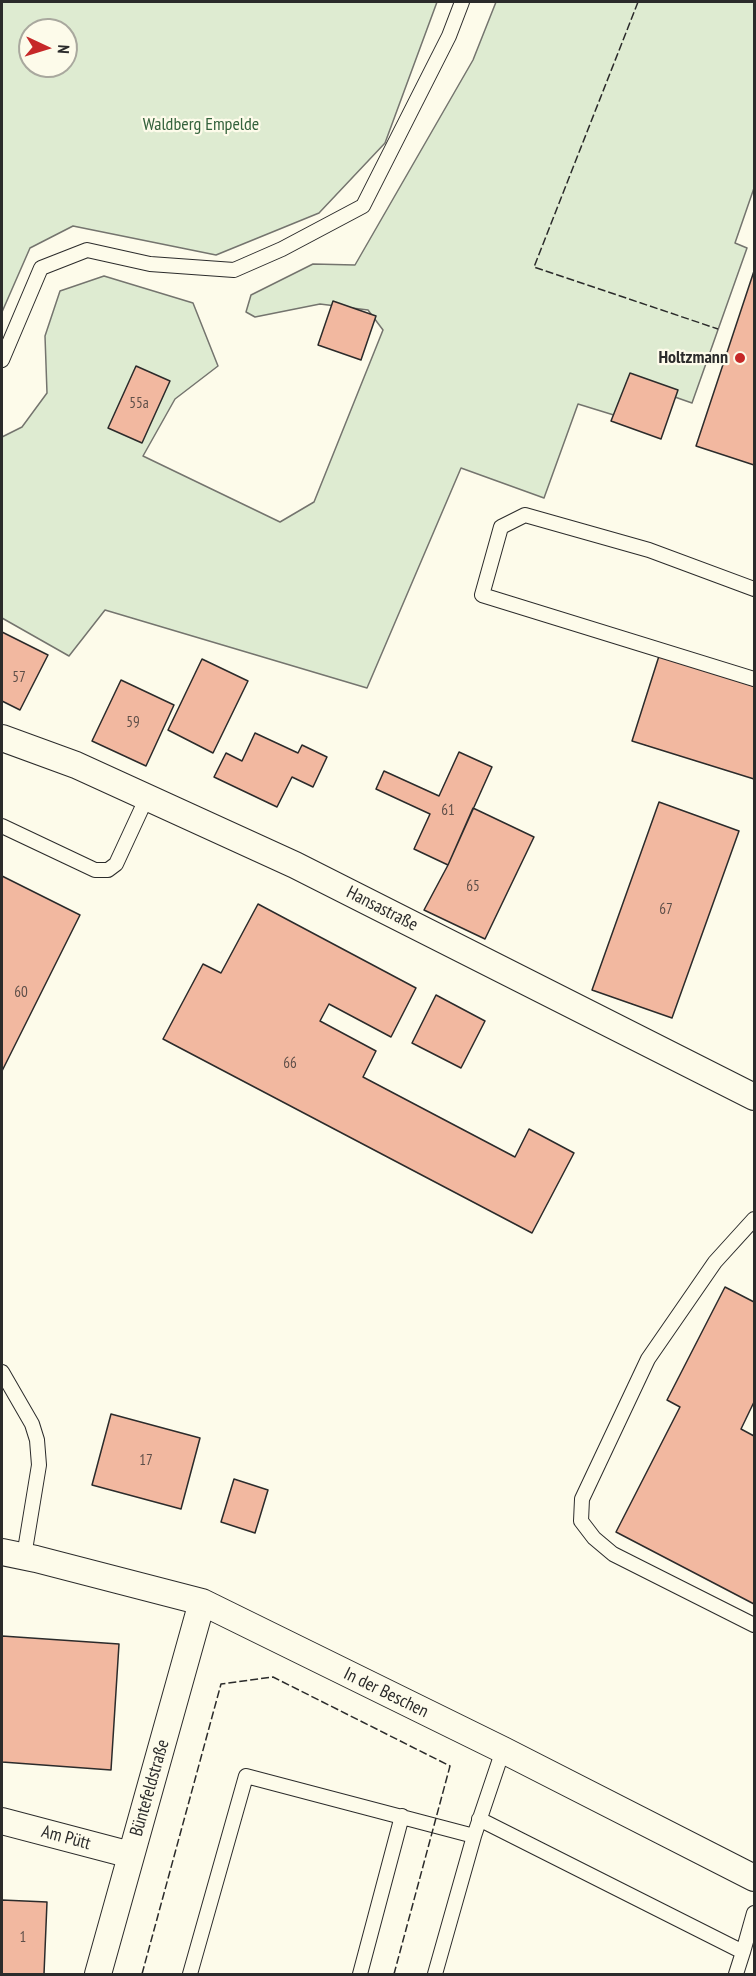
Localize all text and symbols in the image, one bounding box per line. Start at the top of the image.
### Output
north arrow [18,18,78,78]
text: N [54,44,74,54]
park label: Waldberg Empelde [143,114,259,136]
place label: Holtzmann [658,347,728,369]
marker: Holtzmann [733,351,747,365]
house number: 55a [129,395,149,413]
house number: 57 [12,669,26,687]
house number: 59 [126,714,140,732]
house number: 61 [441,802,455,820]
house number: 65 [466,878,480,896]
street label: Hansastraße [343,882,421,936]
house number: 67 [659,901,673,919]
house number: 60 [14,984,28,1002]
house number: 66 [283,1055,297,1073]
house number: 17 [139,1452,153,1470]
street label: In der Beschen [340,1663,432,1723]
street label: Büntefeldstraße [126,1737,174,1839]
street label: Am Pütt [39,1821,93,1855]
house number: 1 [20,1929,26,1947]

